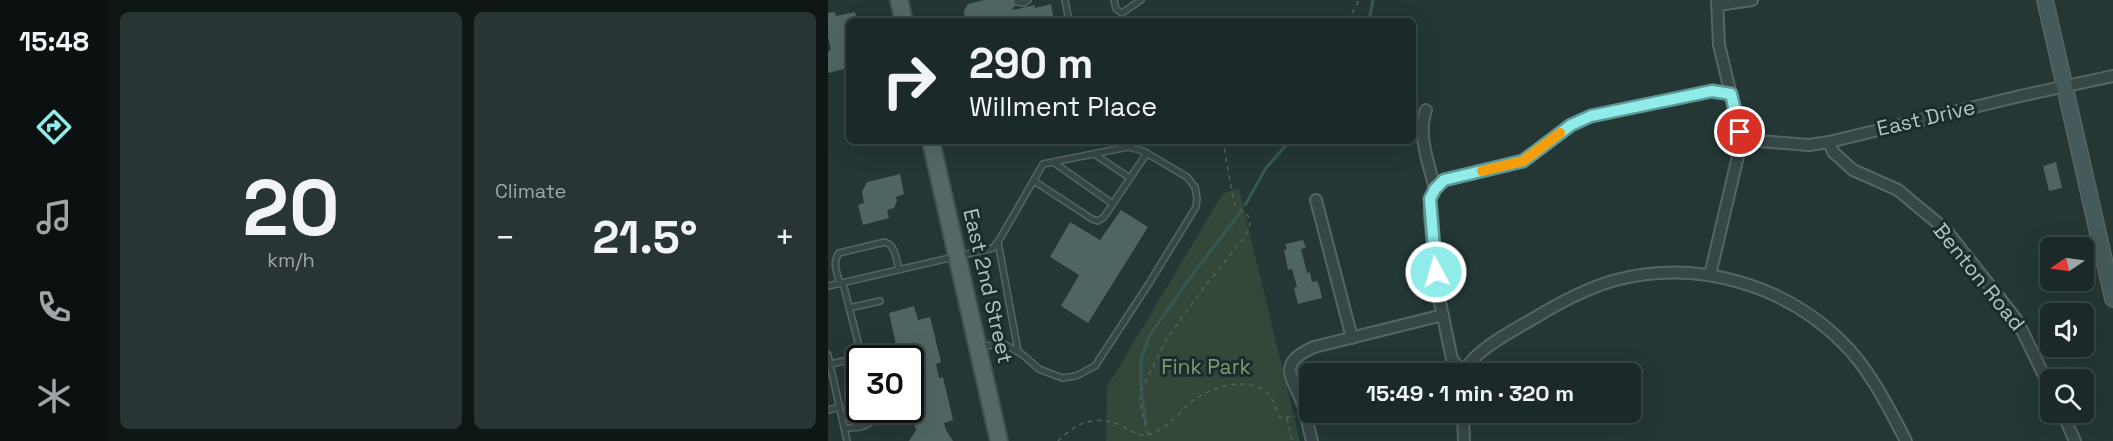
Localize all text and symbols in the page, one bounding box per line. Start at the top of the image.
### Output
text: 15:48 [19,24,89,59]
text: 290 m [969,37,1094,90]
icon: right [870,42,948,120]
text: Willment Place [969,89,1157,124]
street label: East Drive [1874,93,1978,142]
icon: directions [33,106,75,148]
pin [1714,106,1765,157]
icon: arrive [1723,115,1756,148]
text: 20 [243,158,339,258]
text: Climate [495,178,566,204]
icon: music [33,196,75,238]
street label: East 2nd Street [958,206,1019,366]
text: 21.5° [592,209,698,266]
text: − [495,217,515,259]
text: + [775,217,795,259]
street label: Benton Road [1928,217,2031,336]
north arrow [2040,237,2094,291]
map controls [2040,237,2094,423]
position arrow [1404,240,1468,304]
text: km/h [267,247,315,273]
icon: phone [33,286,75,328]
button: sound [2040,303,2094,357]
speed limit sign: 30 [846,345,924,423]
park label: Fink Park [1161,353,1251,380]
button: search [2040,369,2094,423]
icon: climate [33,375,75,417]
text: 15:49 · 1 min · 320 m [1366,379,1574,407]

